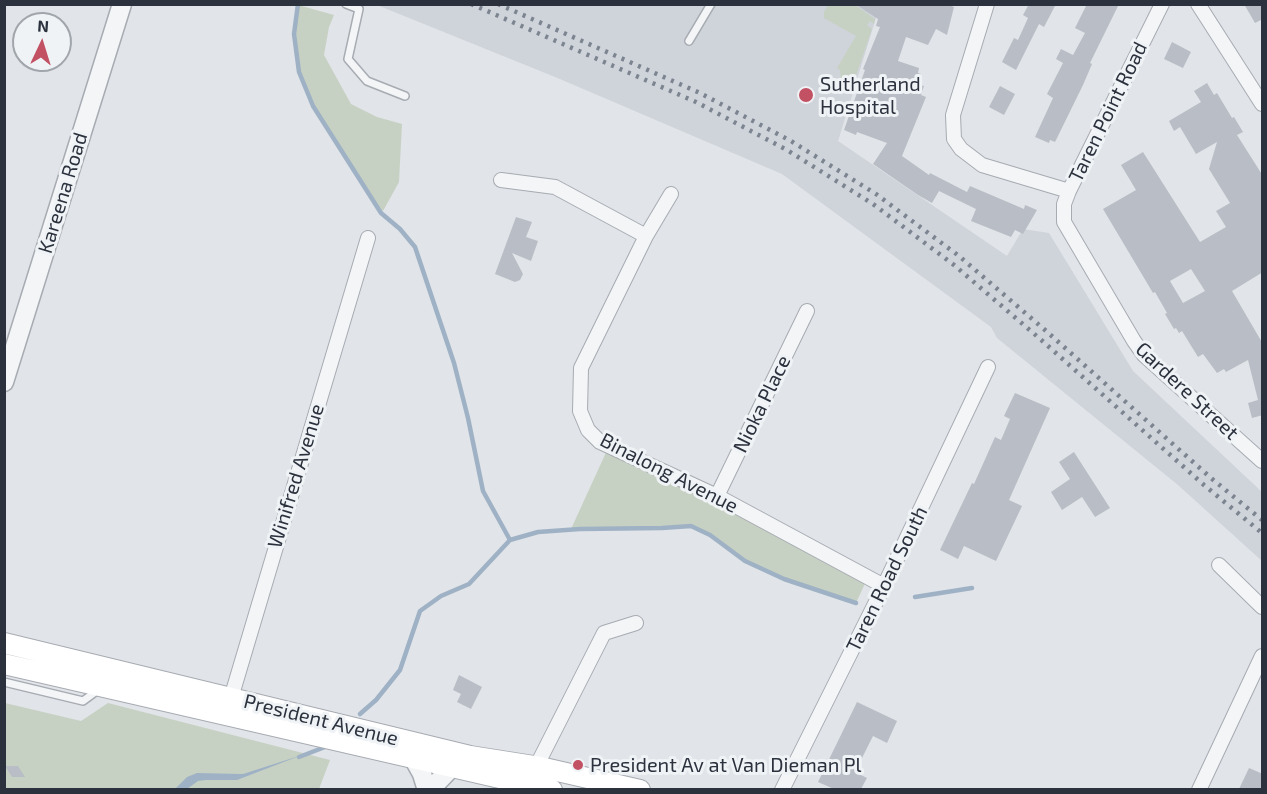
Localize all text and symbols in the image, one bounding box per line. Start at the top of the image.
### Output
north arrow [12,12,72,72]
text: N [37,16,50,35]
street label: Taren Point Road [1064,38,1152,186]
place label: Sutherland Hospital [820,72,921,119]
marker: Sutherland Hospital [797,86,815,104]
street label: Kareena Road [33,130,93,256]
street label: Gardere Street [1131,337,1243,445]
street label: Nioka Place [728,351,796,457]
street label: Winifred Avenue [263,401,329,551]
street label: Binalong Avenue [596,428,742,518]
street label: Taren Road South [841,502,933,656]
street label: President Avenue [241,689,401,751]
place label: President Av at Van Dieman Pl [590,753,861,777]
marker: President Av at Van Dieman Pl [571,758,585,772]

